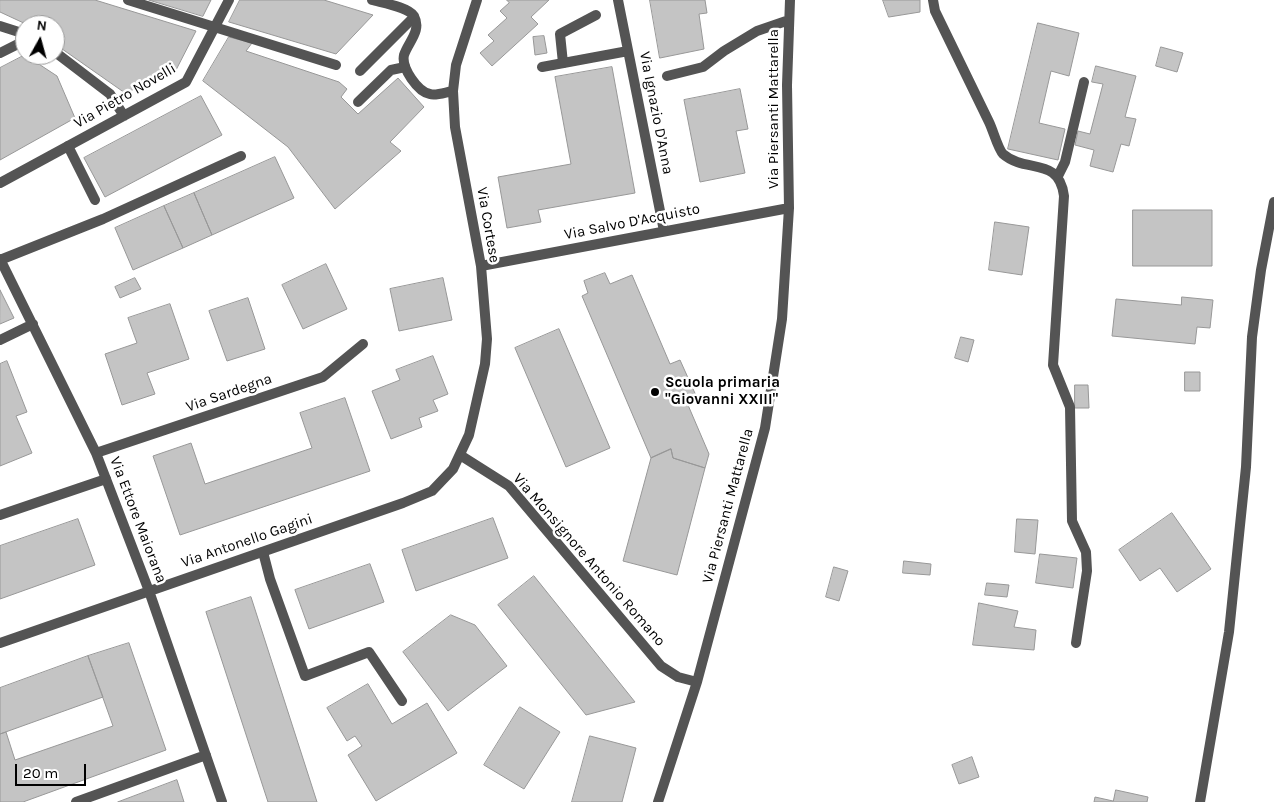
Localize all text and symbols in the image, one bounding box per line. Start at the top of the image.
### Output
north arrow [15,15,65,65]
text: N [36,17,48,35]
street label: Via Piersanti Mattarella [765,29,783,189]
street label: Via Ignazio D'Anna [635,50,677,176]
street label: Via Pietro Novelli [71,60,179,132]
street label: Via Cortese [472,186,504,264]
street label: Via Salvo D'Acquisto [563,200,701,244]
street label: Via Sardegna [184,370,274,416]
place label: Scuola primaria "Giovanni XXIII" [665,374,780,409]
marker: Scuola primaria "Giovanni XXIII" [649,386,661,398]
street label: Via Piersanti Mattarella [699,427,757,585]
street label: Via Ettore Maiorana [106,454,170,586]
street label: Via Monsignore Antonio Romano [509,470,669,650]
street label: Via Antonello Gagini [179,510,315,572]
scale bar [18,754,89,786]
text: 20 m [23,764,58,782]

